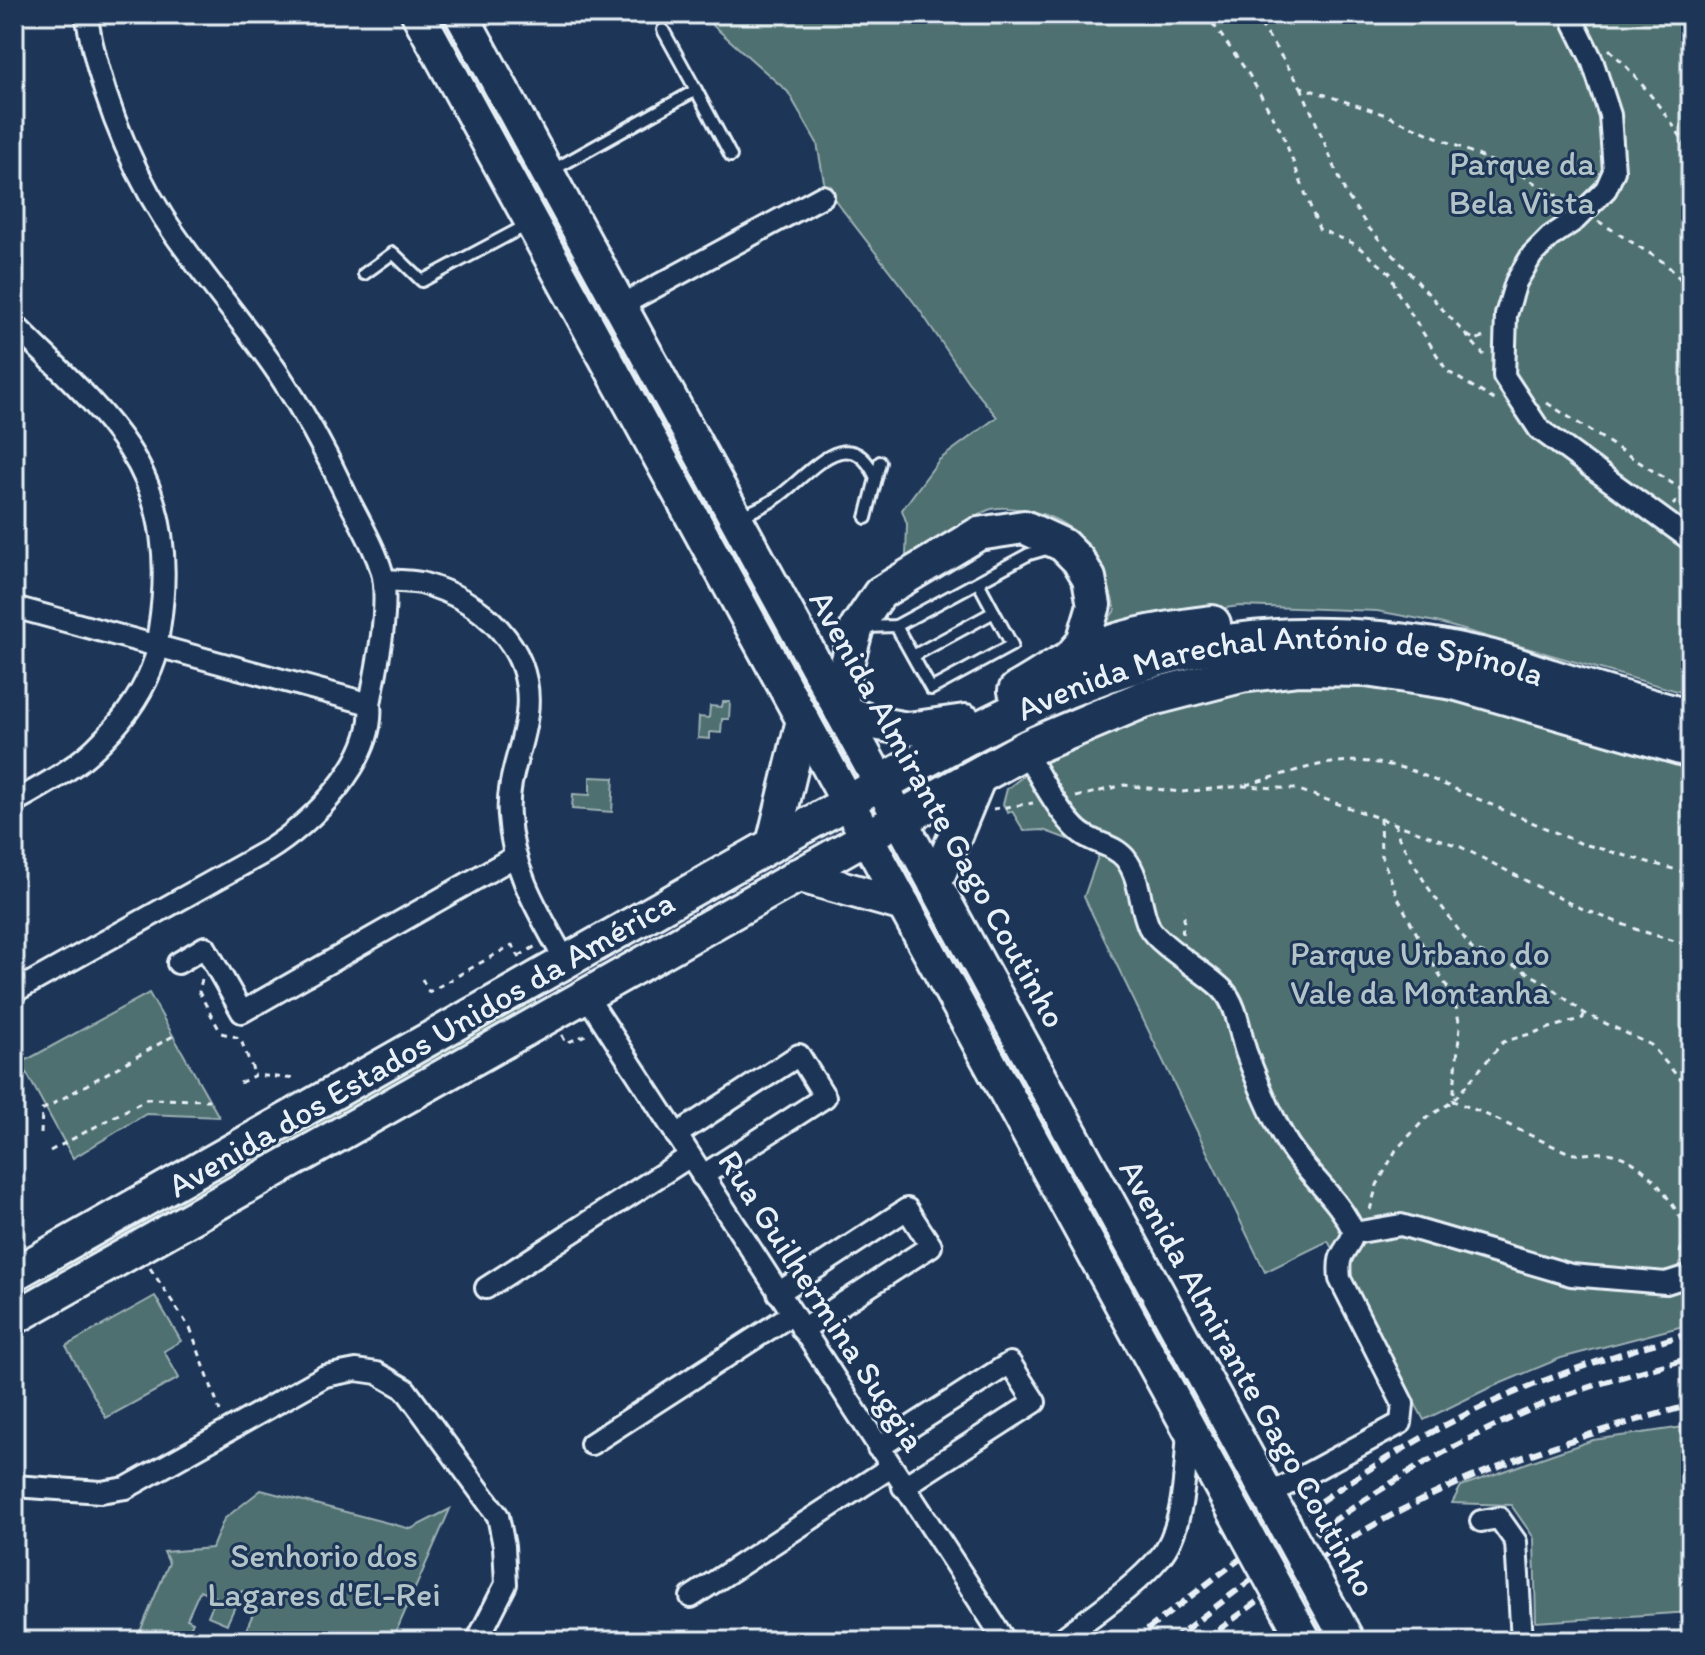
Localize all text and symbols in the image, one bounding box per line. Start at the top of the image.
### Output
park label: Parque da Bela Vista [1449,143,1596,223]
street label: Avenida Almirante Gago Coutinho [800,583,1076,1035]
street label: Avenida Marechal António de Spínola [1010,616,1549,729]
street label: Avenida dos Estados Unidos da América [160,882,682,1206]
park label: Parque Urbano do Vale da Montanha [1290,933,1550,1013]
street label: Rua Guilhermina Suggia [709,1143,935,1460]
street label: Avenida Almirante Gago Coutinho [1110,1152,1386,1604]
park label: Senhorio dos Lagares d'El-Rei [207,1535,441,1615]

